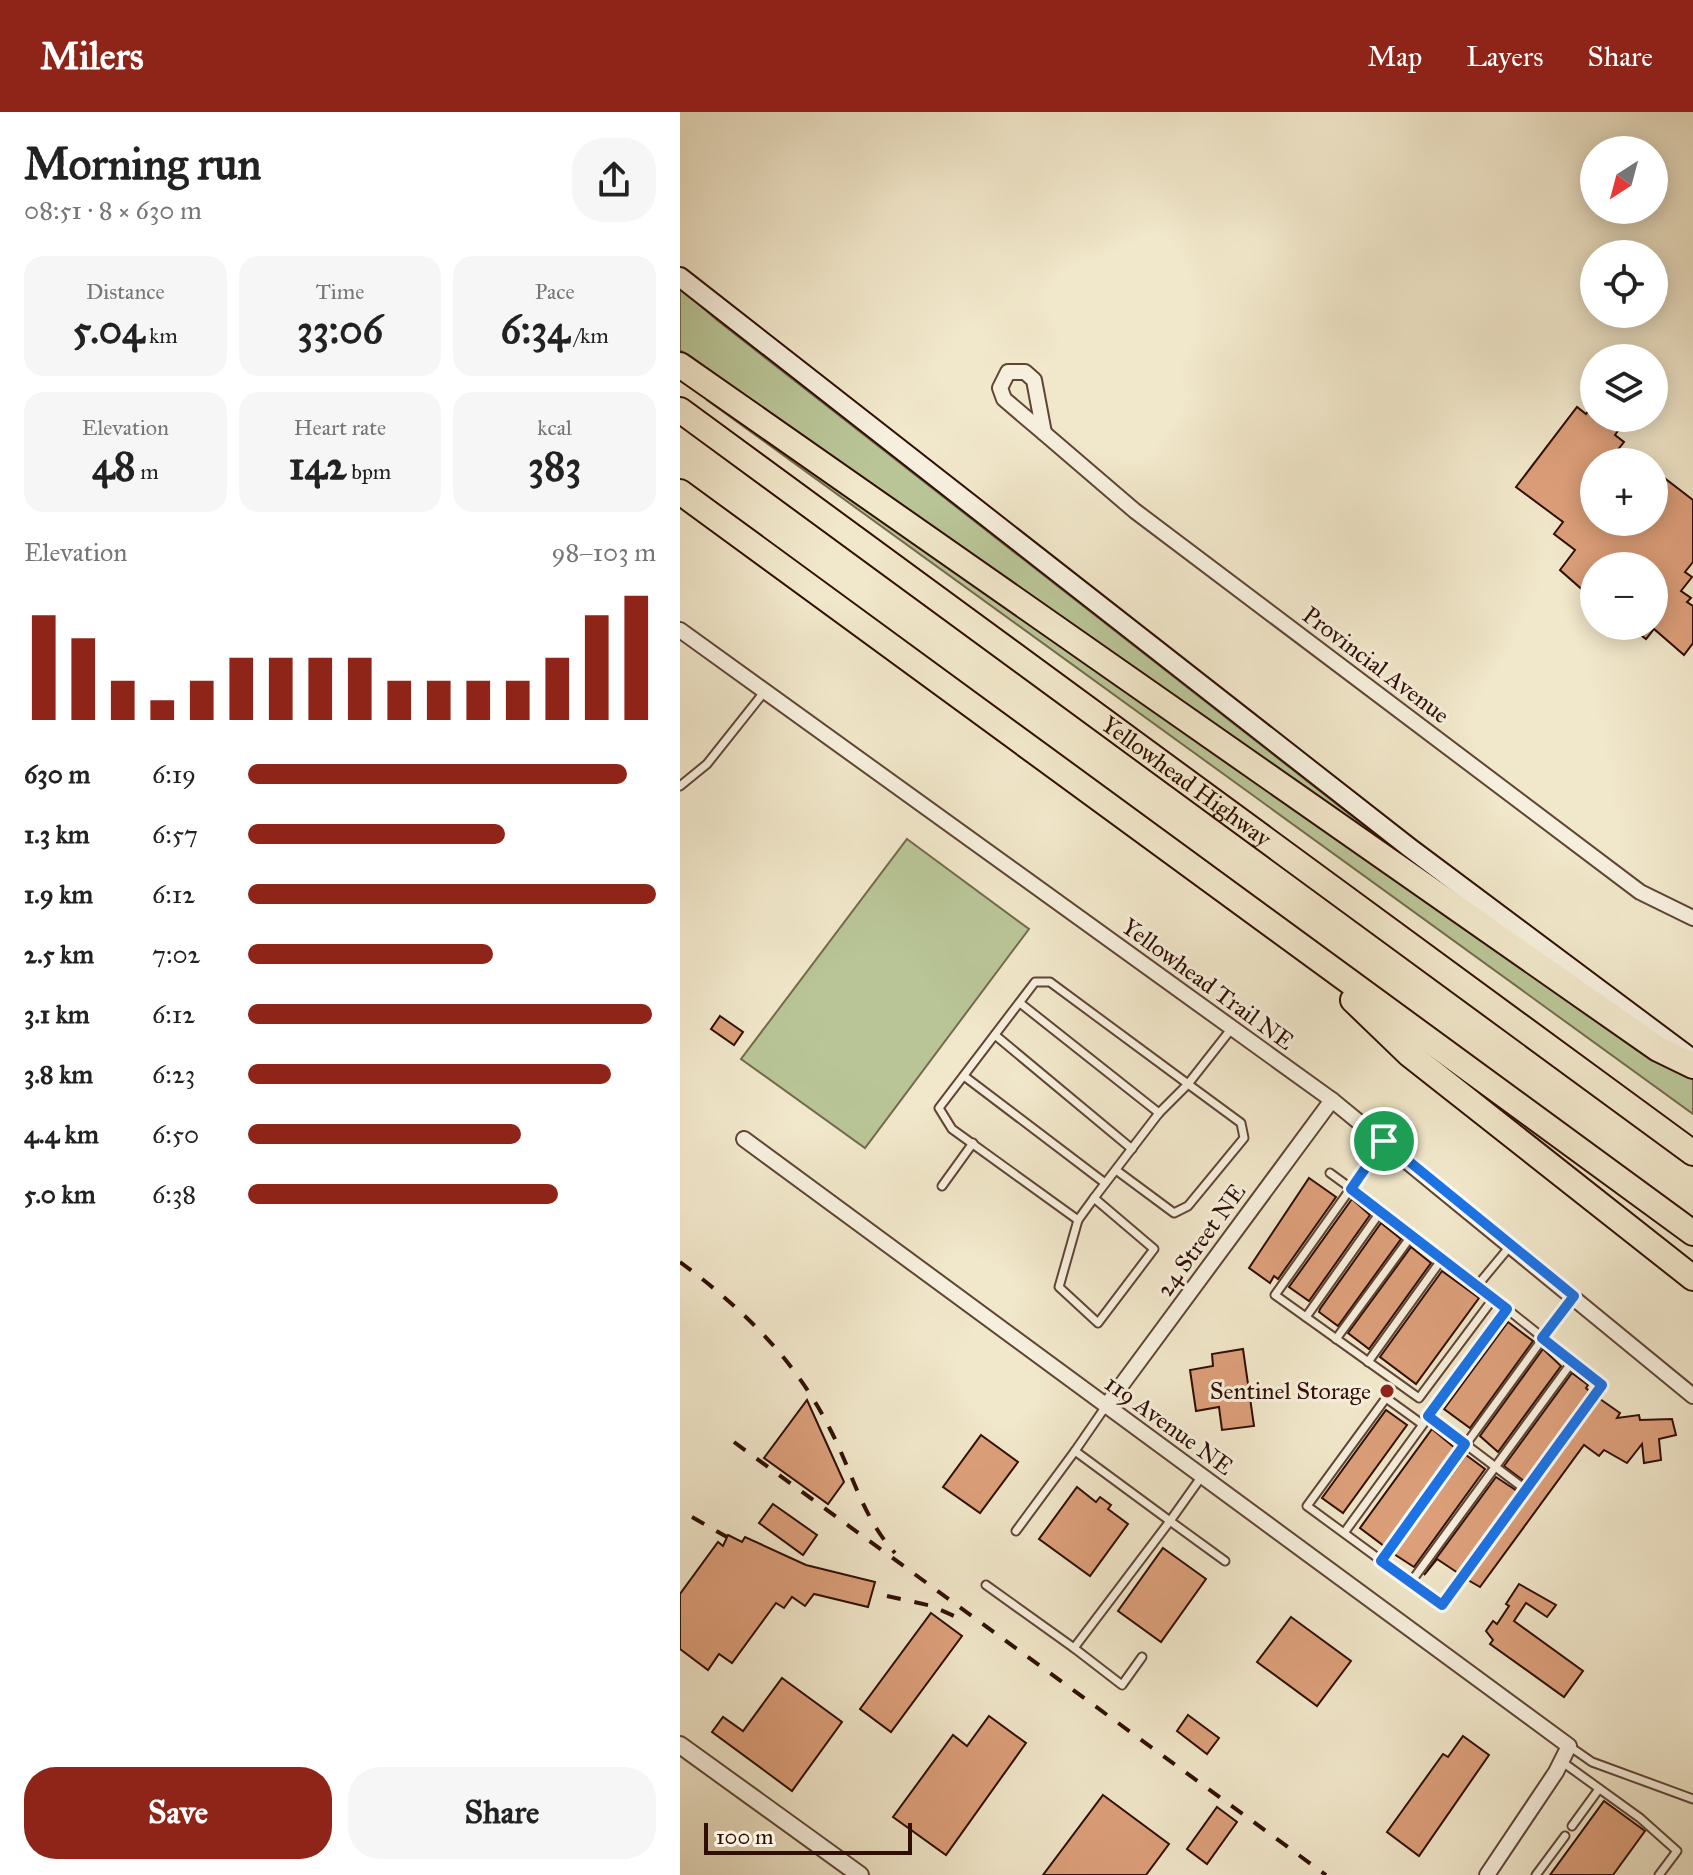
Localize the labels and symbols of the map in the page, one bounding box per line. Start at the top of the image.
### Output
north arrow [1580,136,1668,224]
street label: Provincial Avenue [1297,600,1455,730]
street label: Yellowhead Highway [1096,709,1278,854]
street label: Yellowhead Trail NE [1116,911,1300,1057]
pin [1350,1107,1418,1175]
street label: 24 Street NE [1150,1177,1252,1303]
street label: 119 Avenue NE [1099,1368,1239,1482]
place label: Sentinel Storage [1210,1376,1371,1406]
marker: Sentinel Storage [1378,1382,1396,1400]
scale bar [704,1819,912,1855]

